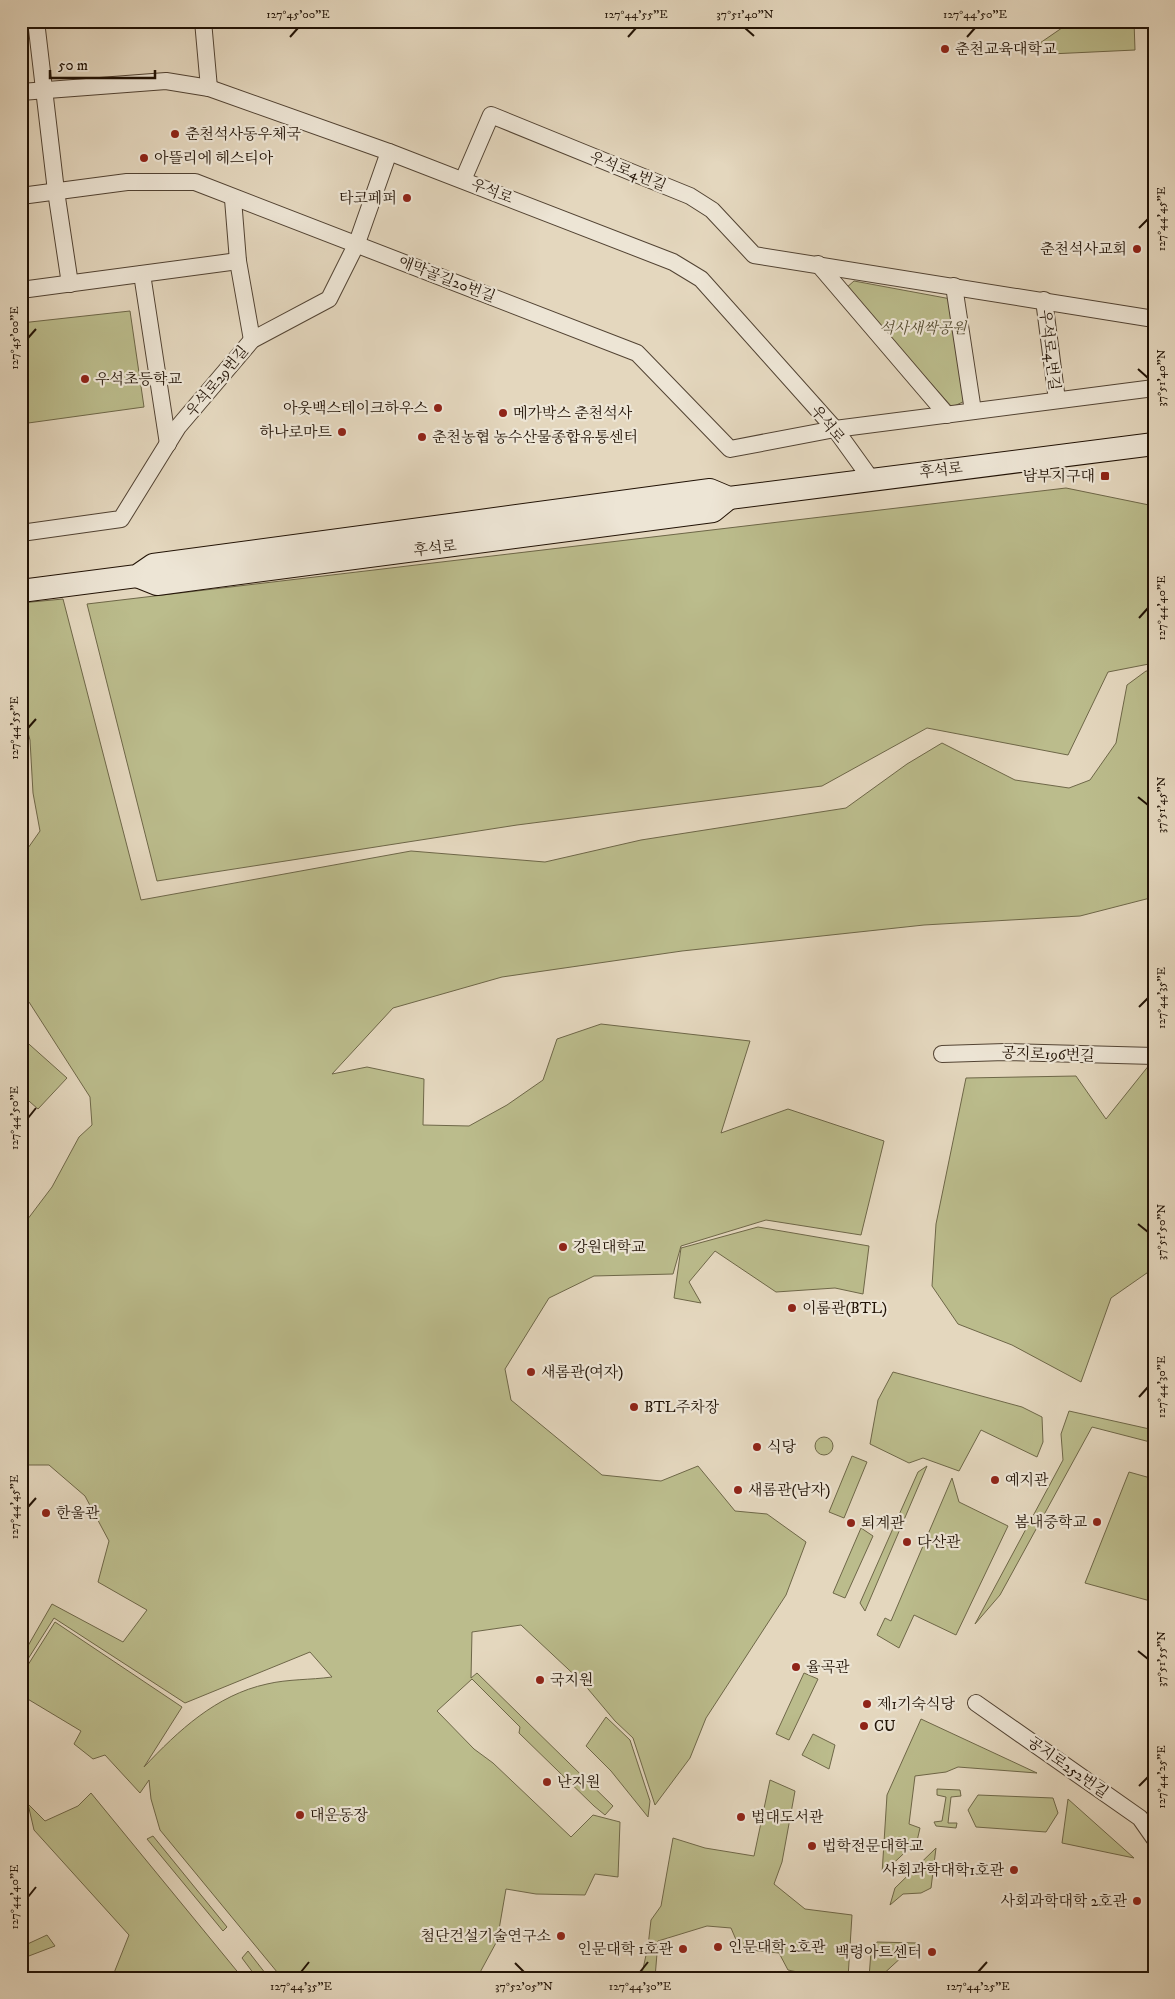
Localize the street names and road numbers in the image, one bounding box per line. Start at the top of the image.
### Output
street label: 우석로4번길 [587,147,669,195]
street label: 우석로 [468,175,516,208]
street label: 애막골길20번길 [396,252,498,307]
street label: 우석로4번길 [1035,309,1064,391]
street label: 우석로29번길 [182,342,253,421]
street label: 우석로 [806,402,849,447]
street label: 후석로 [918,458,964,483]
street label: 후석로 [412,536,458,561]
street label: 공지로196번길 [1001,1043,1095,1066]
street label: 공지로252번길 [1024,1733,1112,1802]

